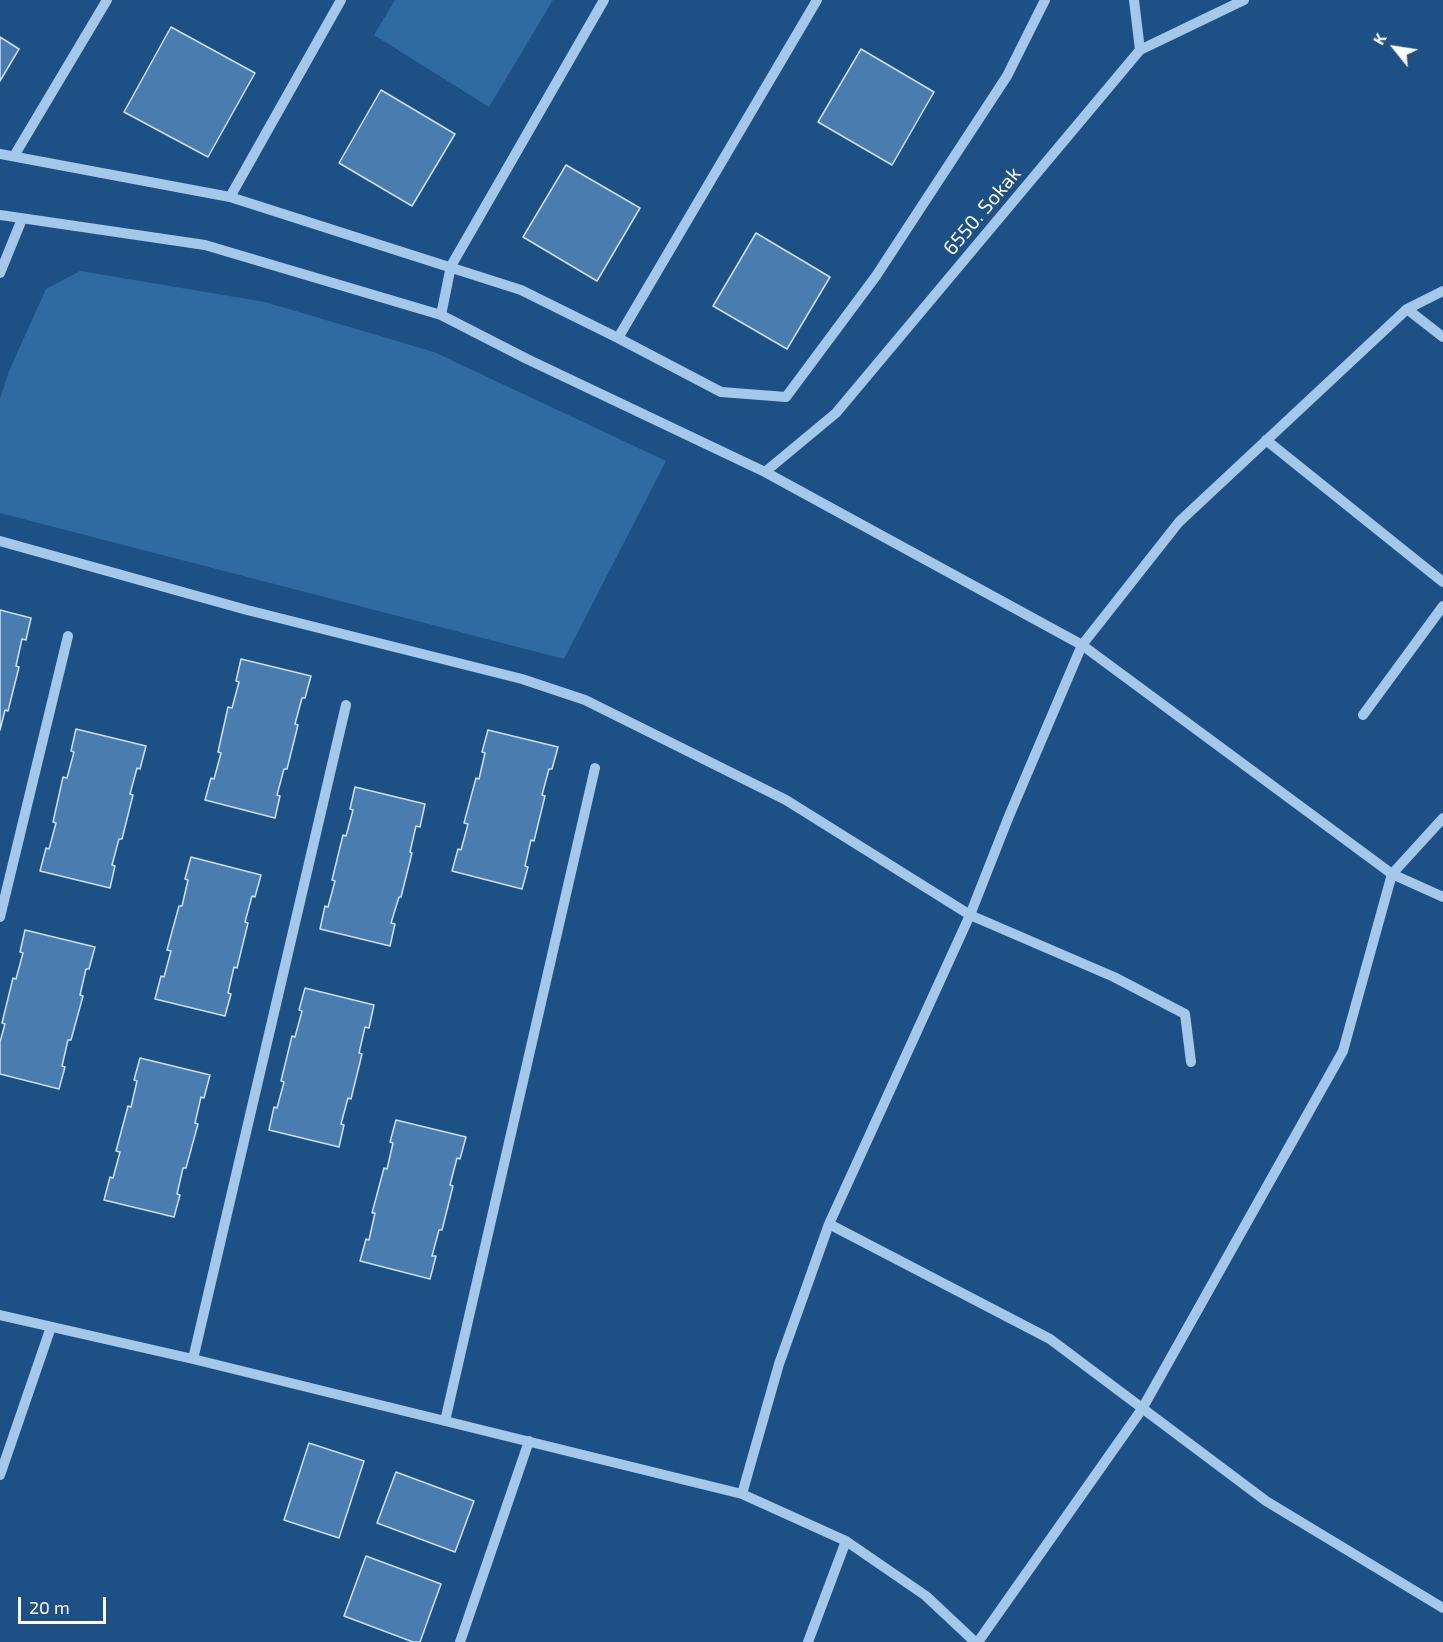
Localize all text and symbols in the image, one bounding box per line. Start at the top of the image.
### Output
north arrow [1365,18,1425,78]
text: K [1368,30,1390,48]
street label: 6550. Sokak [938,162,1026,260]
scale bar [21,1585,110,1623]
text: 20 m [29,1596,70,1618]

